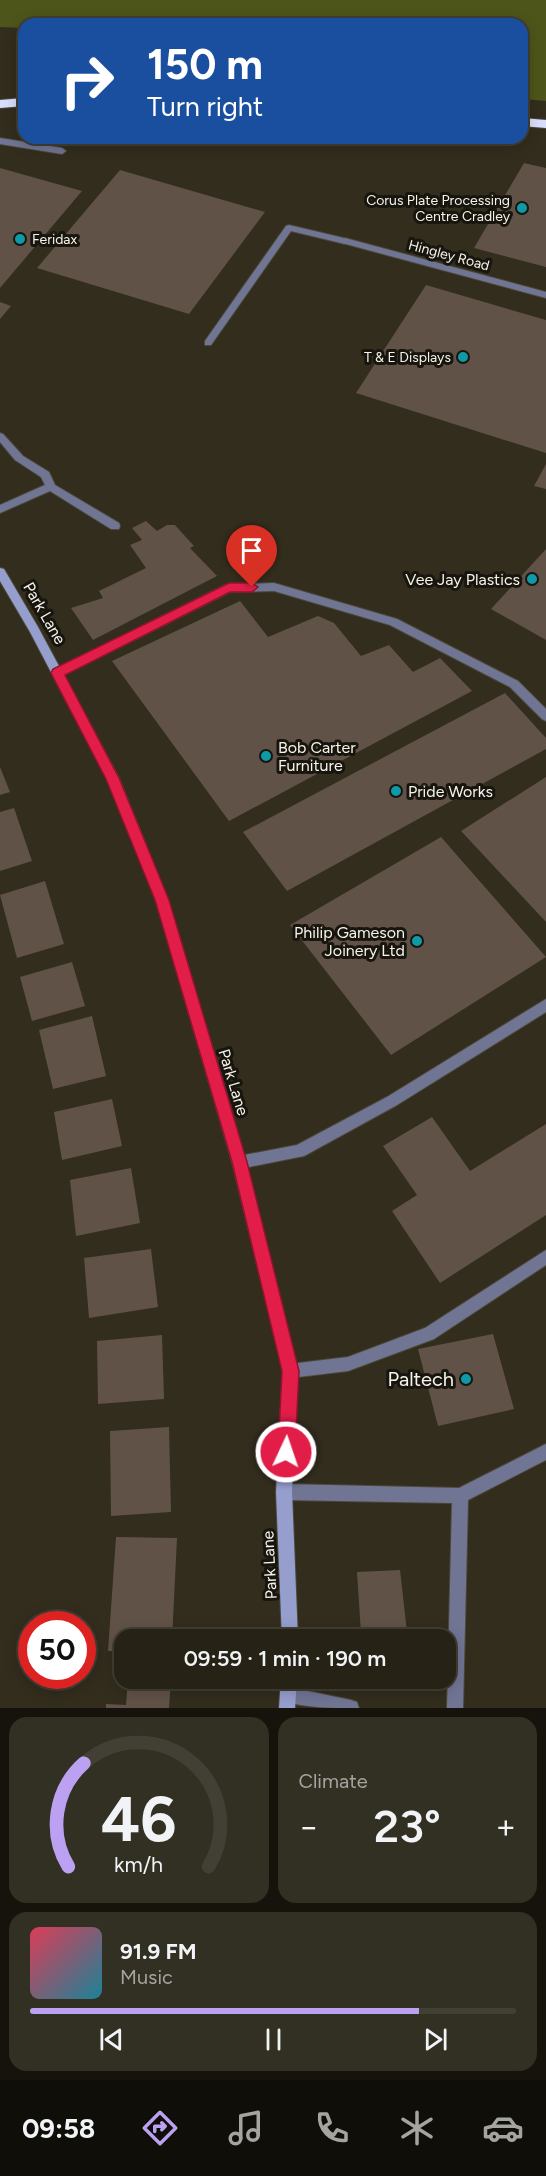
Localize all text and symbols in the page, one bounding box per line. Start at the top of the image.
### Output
text: 150 m [147,39,263,90]
icon: right [48,42,126,120]
text: Turn right [147,90,263,123]
place label: Corus Plate Processing Centre Cradley [366,192,511,225]
marker: Corus Plate Processing Centre Cradley [515,201,529,215]
place label: Feridax [32,231,77,248]
marker: Feridax [13,232,27,246]
street label: Hingley Road [406,236,491,274]
place label: T & E Displays [364,349,451,366]
marker: T & E Displays [456,350,470,364]
pin [226,525,277,587]
icon: arrive [235,534,268,567]
place label: Vee Jay Plastics [405,570,520,589]
marker: Vee Jay Plastics [525,572,539,586]
street label: Park Lane [19,579,70,648]
place label: Bob Carter Furniture [278,738,356,775]
marker: Bob Carter Furniture [259,749,273,763]
place label: Pride Works [408,782,493,801]
marker: Pride Works [389,784,403,798]
place label: Philip Gameson Joinery Ltd [294,923,405,960]
marker: Philip Gameson Joinery Ltd [410,934,424,948]
street label: Park Lane [214,1047,253,1118]
place label: Paltech [388,1367,454,1391]
marker: Paltech [459,1372,473,1386]
position arrow [254,1420,318,1484]
street label: Park Lane [258,1530,281,1600]
speed limit sign: 50 [18,1611,96,1689]
text: 09:59 · 1 min · 190 m [184,1645,386,1672]
text: Climate [299,1769,368,1793]
text: 46 [101,1782,177,1857]
text: 23° [374,1799,441,1853]
text: − [299,1807,319,1846]
text: + [495,1807,516,1846]
text: km/h [114,1852,163,1877]
text: 91.9 FM [120,1938,197,1965]
text: Music [120,1965,173,1989]
icon: previous [95,2023,128,2056]
icon: pause [257,2023,290,2056]
icon: next [419,2023,452,2056]
icon: directions [139,2107,181,2149]
icon: music [225,2107,267,2149]
icon: phone [311,2107,353,2149]
icon: climate [396,2107,438,2149]
icon: car [482,2107,524,2149]
text: 09:58 [22,2112,95,2145]

